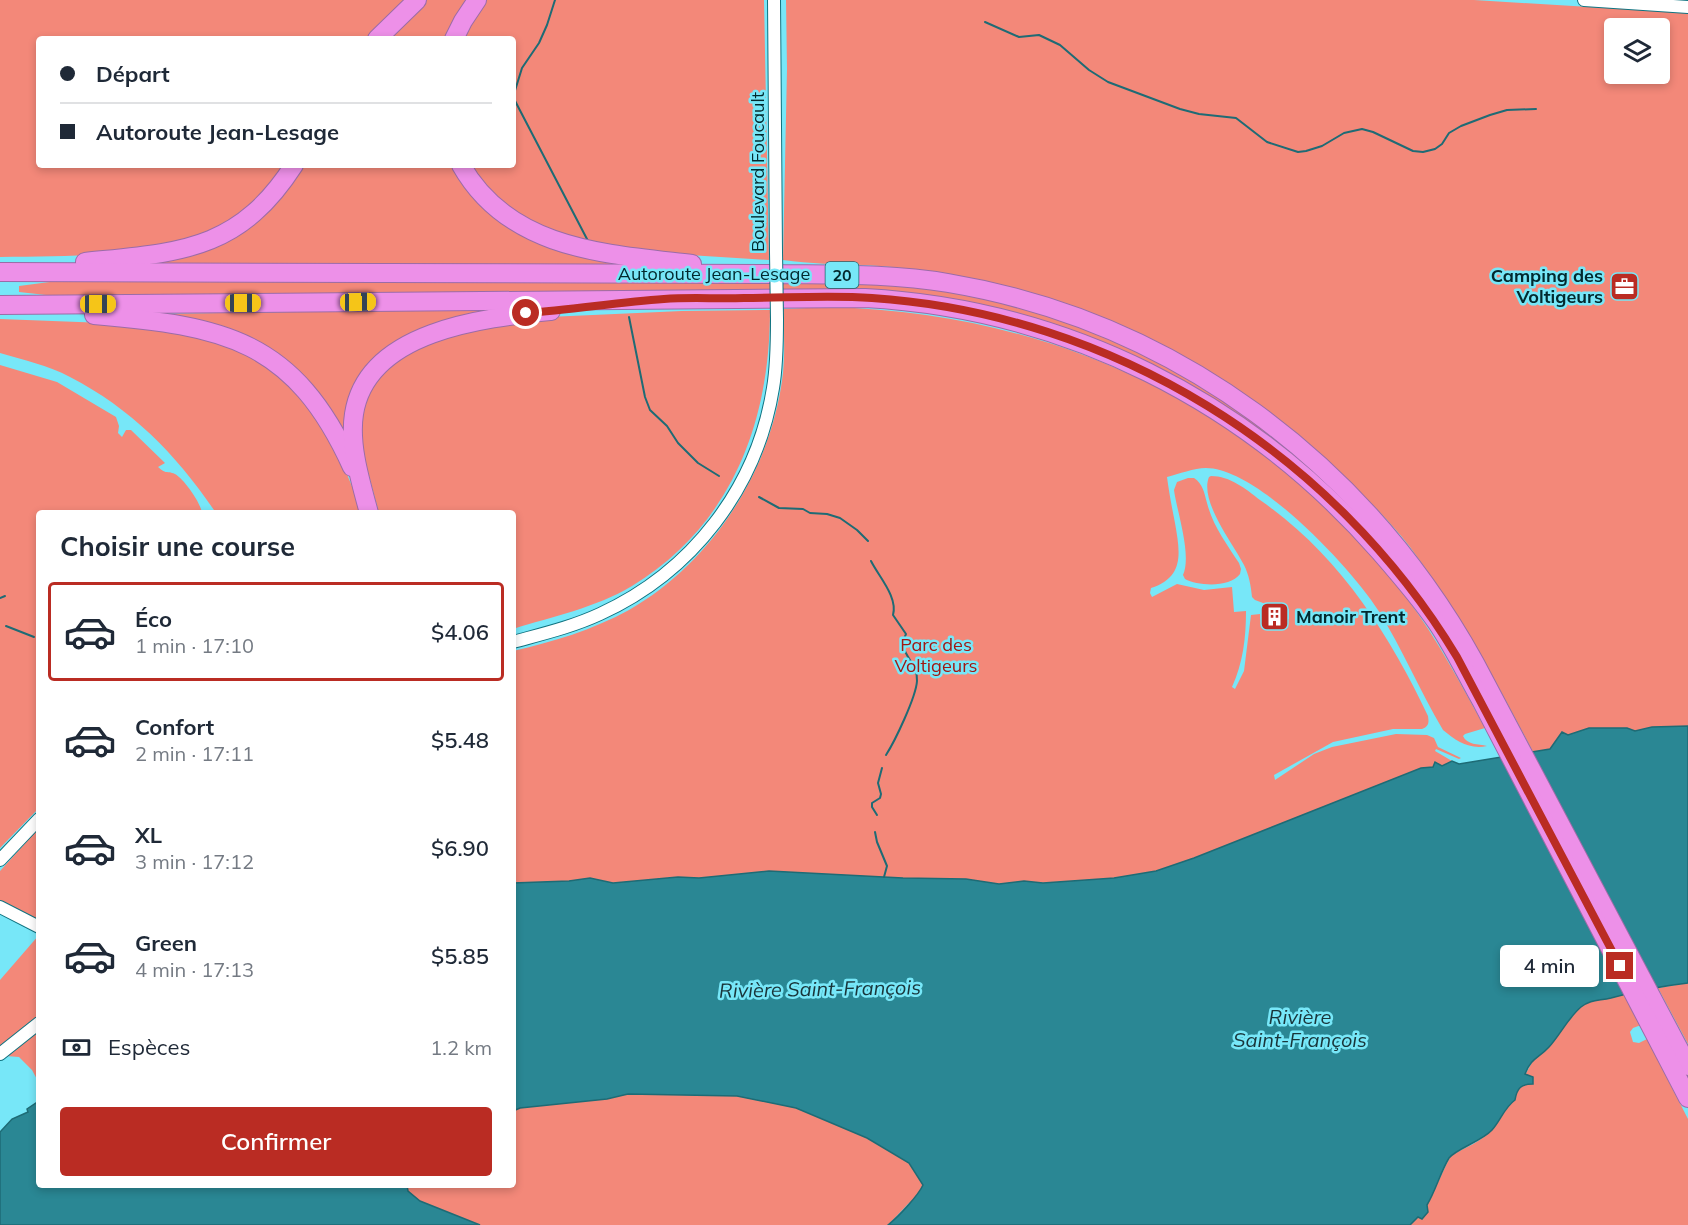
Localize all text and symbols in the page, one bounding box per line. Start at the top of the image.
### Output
map controls [1604,18,1670,84]
button: layers [1604,18,1670,84]
text: Départ [96,60,170,88]
street label: Boulevard Foucault [746,92,769,252]
text: Autoroute Jean-Lesage [96,118,339,146]
street label: Autoroute Jean-Lesage [618,262,810,285]
road number: 20 [826,262,858,288]
place label: Camping des Voltigeurs [1491,264,1603,308]
office icon: Camping des Voltigeurs [1608,270,1640,302]
car [340,293,376,311]
car [225,294,261,312]
car [80,295,116,313]
route start [512,299,539,326]
text: Choisir une course [60,529,295,563]
building icon: Manoir Trent [1259,601,1291,633]
icon: car [63,605,117,659]
text: Éco [135,605,172,633]
place label: Manoir Trent [1296,605,1405,628]
text: $4.06 [431,618,489,646]
text: 1 min · 17:10 [135,633,254,658]
park label: Parc des Voltigeurs [894,633,978,677]
icon: car [63,713,117,767]
text: Confort [135,713,214,741]
text: $5.48 [431,726,489,754]
text: 2 min · 17:11 [135,741,254,766]
icon: car [63,821,117,875]
text: XL [135,821,162,849]
text: $6.90 [431,834,489,862]
text: 3 min · 17:12 [135,849,254,874]
icon: car [63,929,117,983]
text: Green [135,929,197,957]
text: $5.85 [431,942,489,970]
callout: 4 min [1500,945,1599,987]
route end [1606,952,1633,979]
text: 4 min [1524,953,1575,978]
text: 4 min · 17:13 [135,957,254,982]
water label: Rivière Saint-François [719,974,921,1003]
water label: Rivière Saint-François [1233,1004,1367,1052]
icon: cash [60,1031,93,1064]
text: Espèces [108,1033,190,1061]
text: 1.2 km [430,1035,492,1060]
button: Confirmer [60,1107,492,1176]

